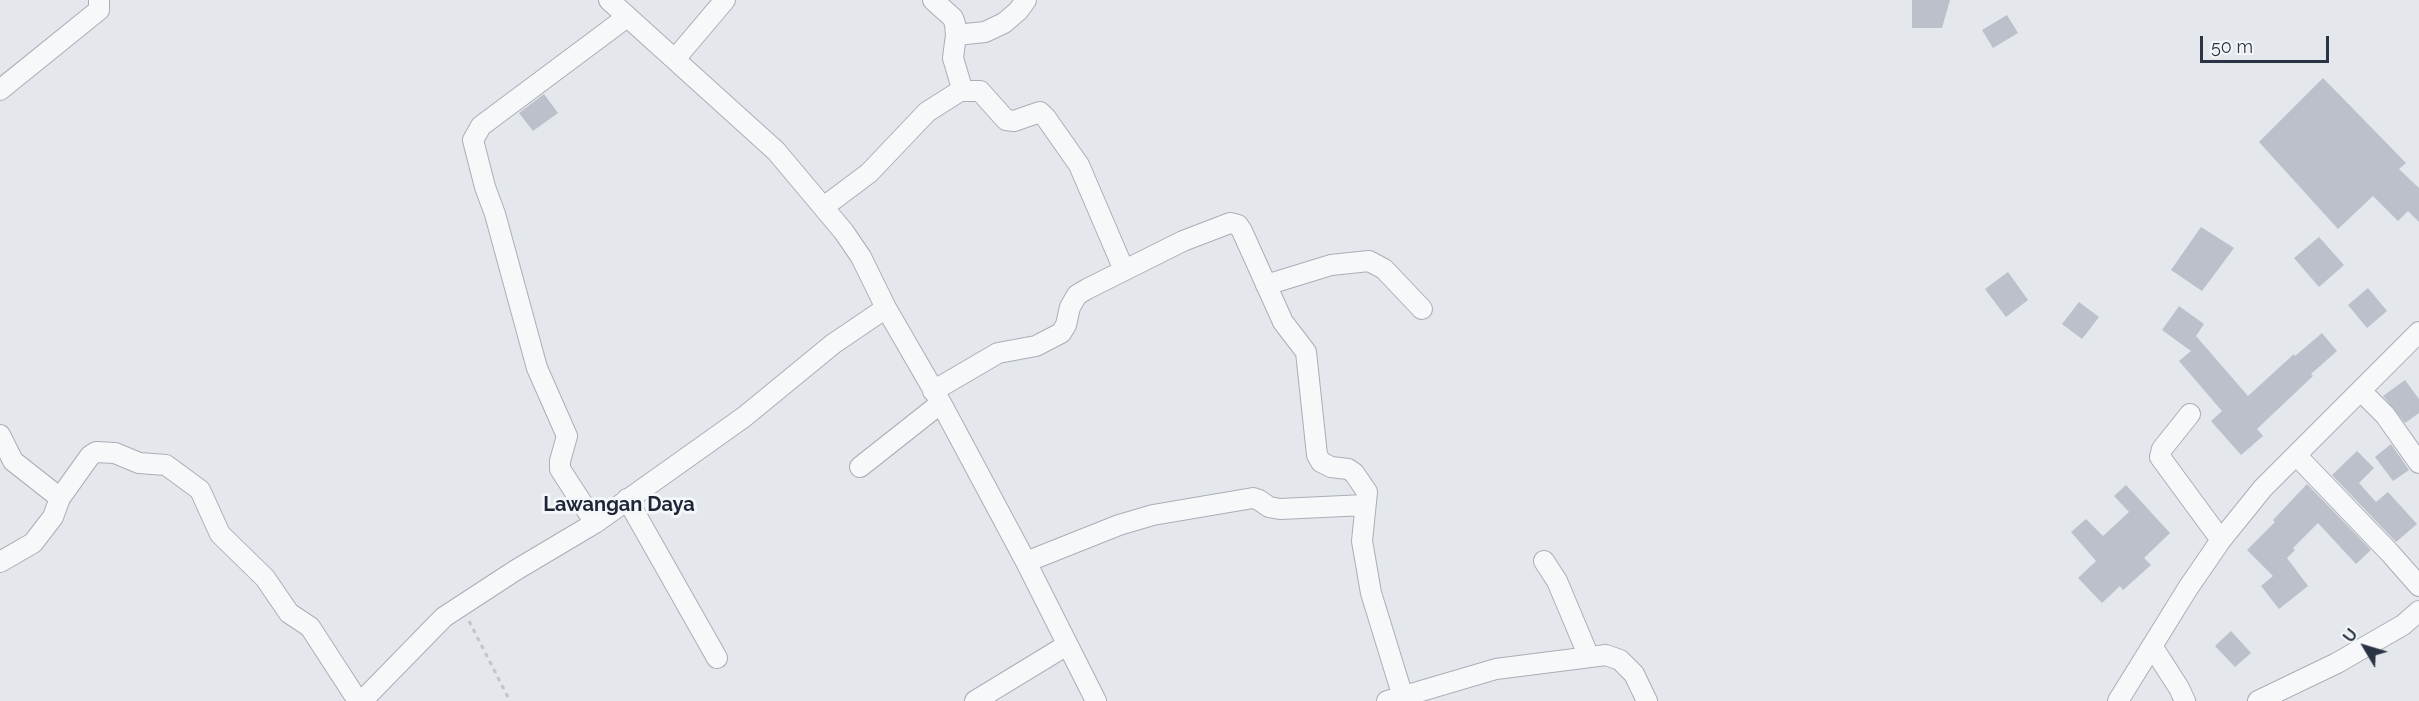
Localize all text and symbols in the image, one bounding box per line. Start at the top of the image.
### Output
scale bar [2203,24,2332,62]
text: 50 m [2211,36,2253,57]
district label: Lawangan Daya [543,493,695,517]
north arrow [2335,617,2395,677]
text: U [2339,625,2362,646]

